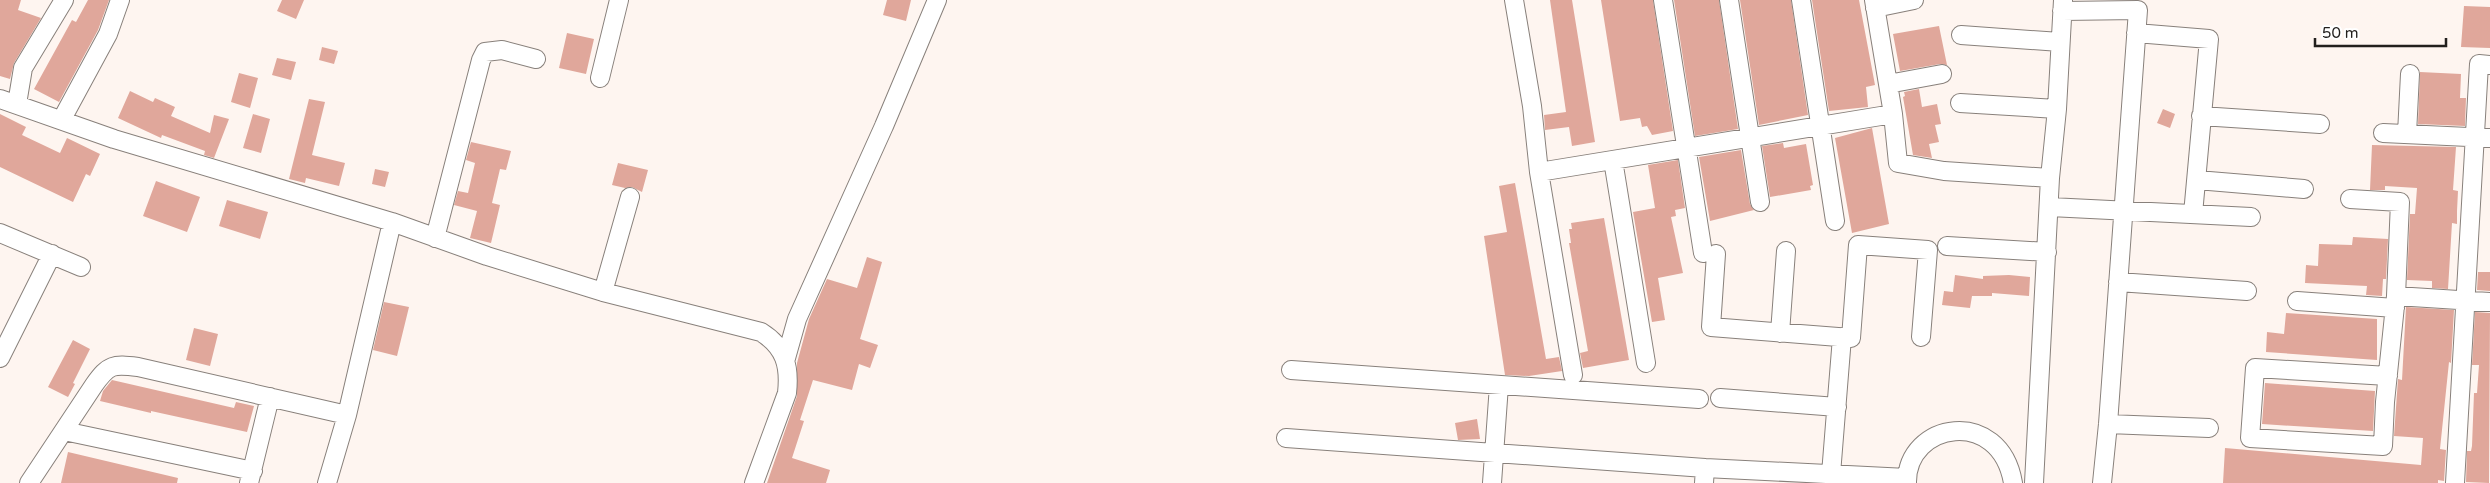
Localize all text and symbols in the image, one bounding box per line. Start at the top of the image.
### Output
scale bar [2315,15,2446,47]
text: 50 m [2322,24,2359,42]

